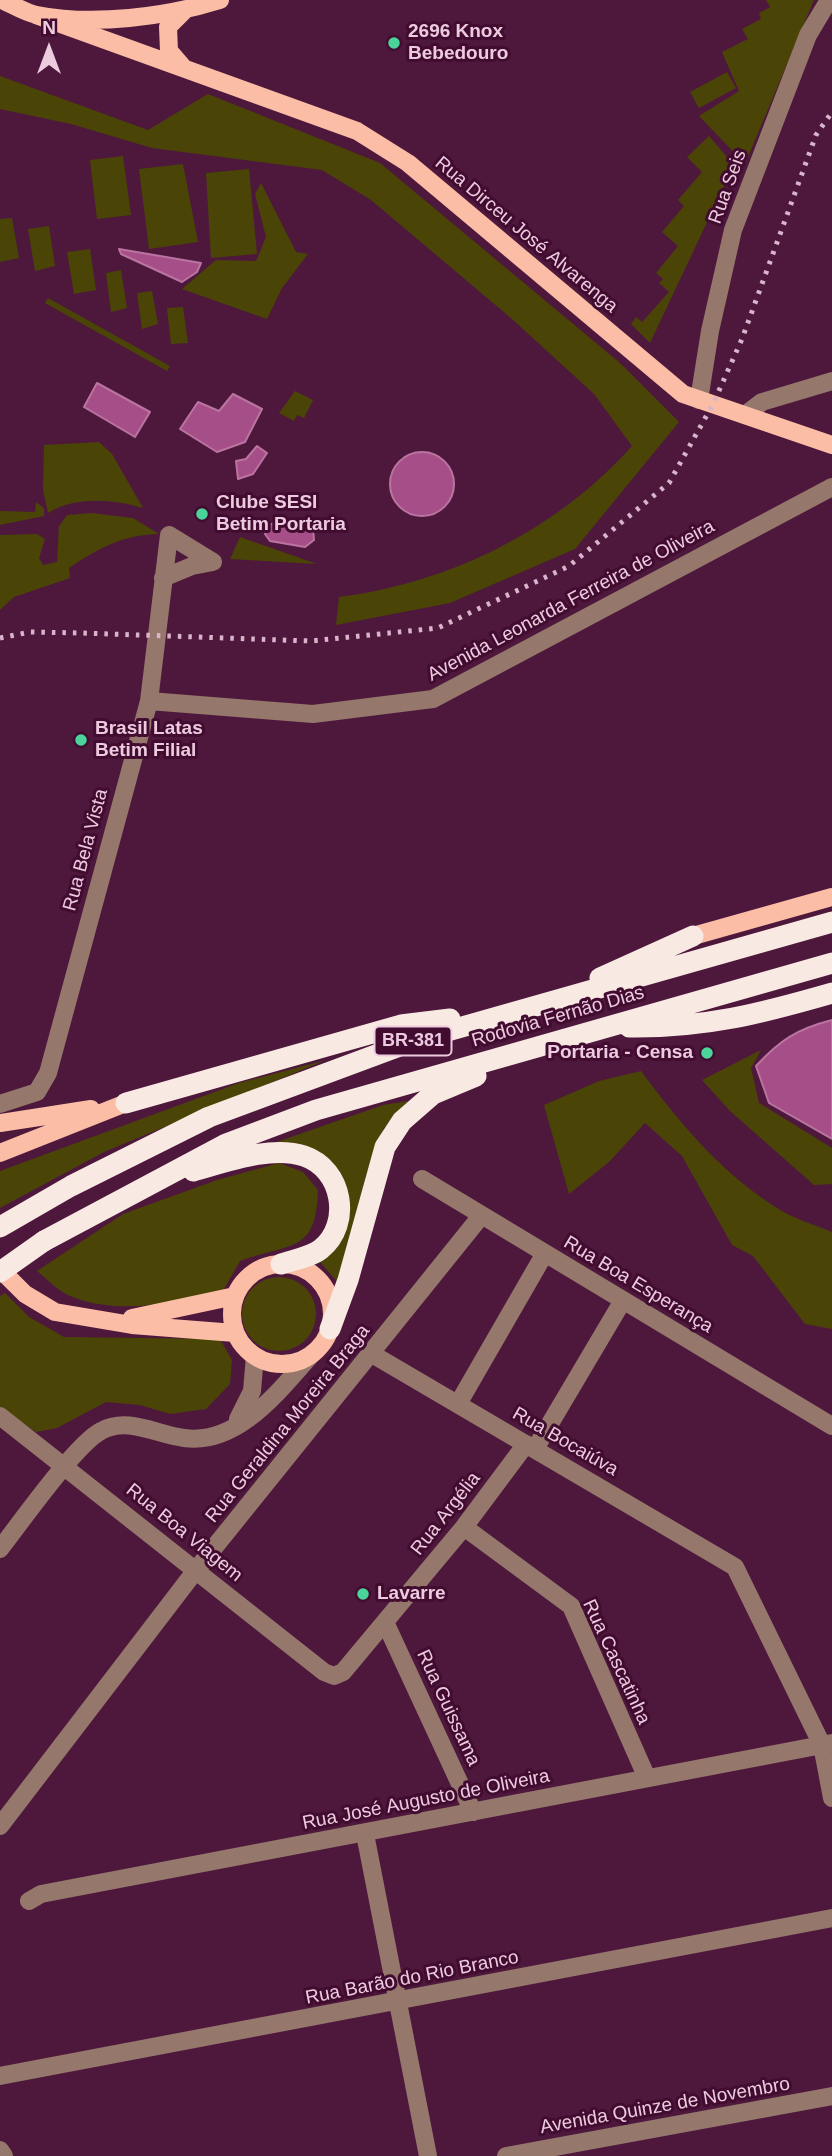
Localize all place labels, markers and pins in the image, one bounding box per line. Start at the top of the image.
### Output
place label: 2696 Knox Bebedouro [408,21,508,65]
marker: 2696 Knox Bebedouro [386,35,402,51]
place label: Clube SESI Betim Portaria [216,492,346,536]
marker: Clube SESI Betim Portaria [194,506,210,522]
place label: Brasil Latas Betim Filial [95,718,203,762]
marker: Brasil Latas Betim Filial [73,732,89,748]
place label: Portaria - Censa [547,1042,693,1064]
marker: Portaria - Censa [699,1045,715,1061]
place label: Lavarre [377,1583,446,1605]
marker: Lavarre [355,1586,371,1602]

